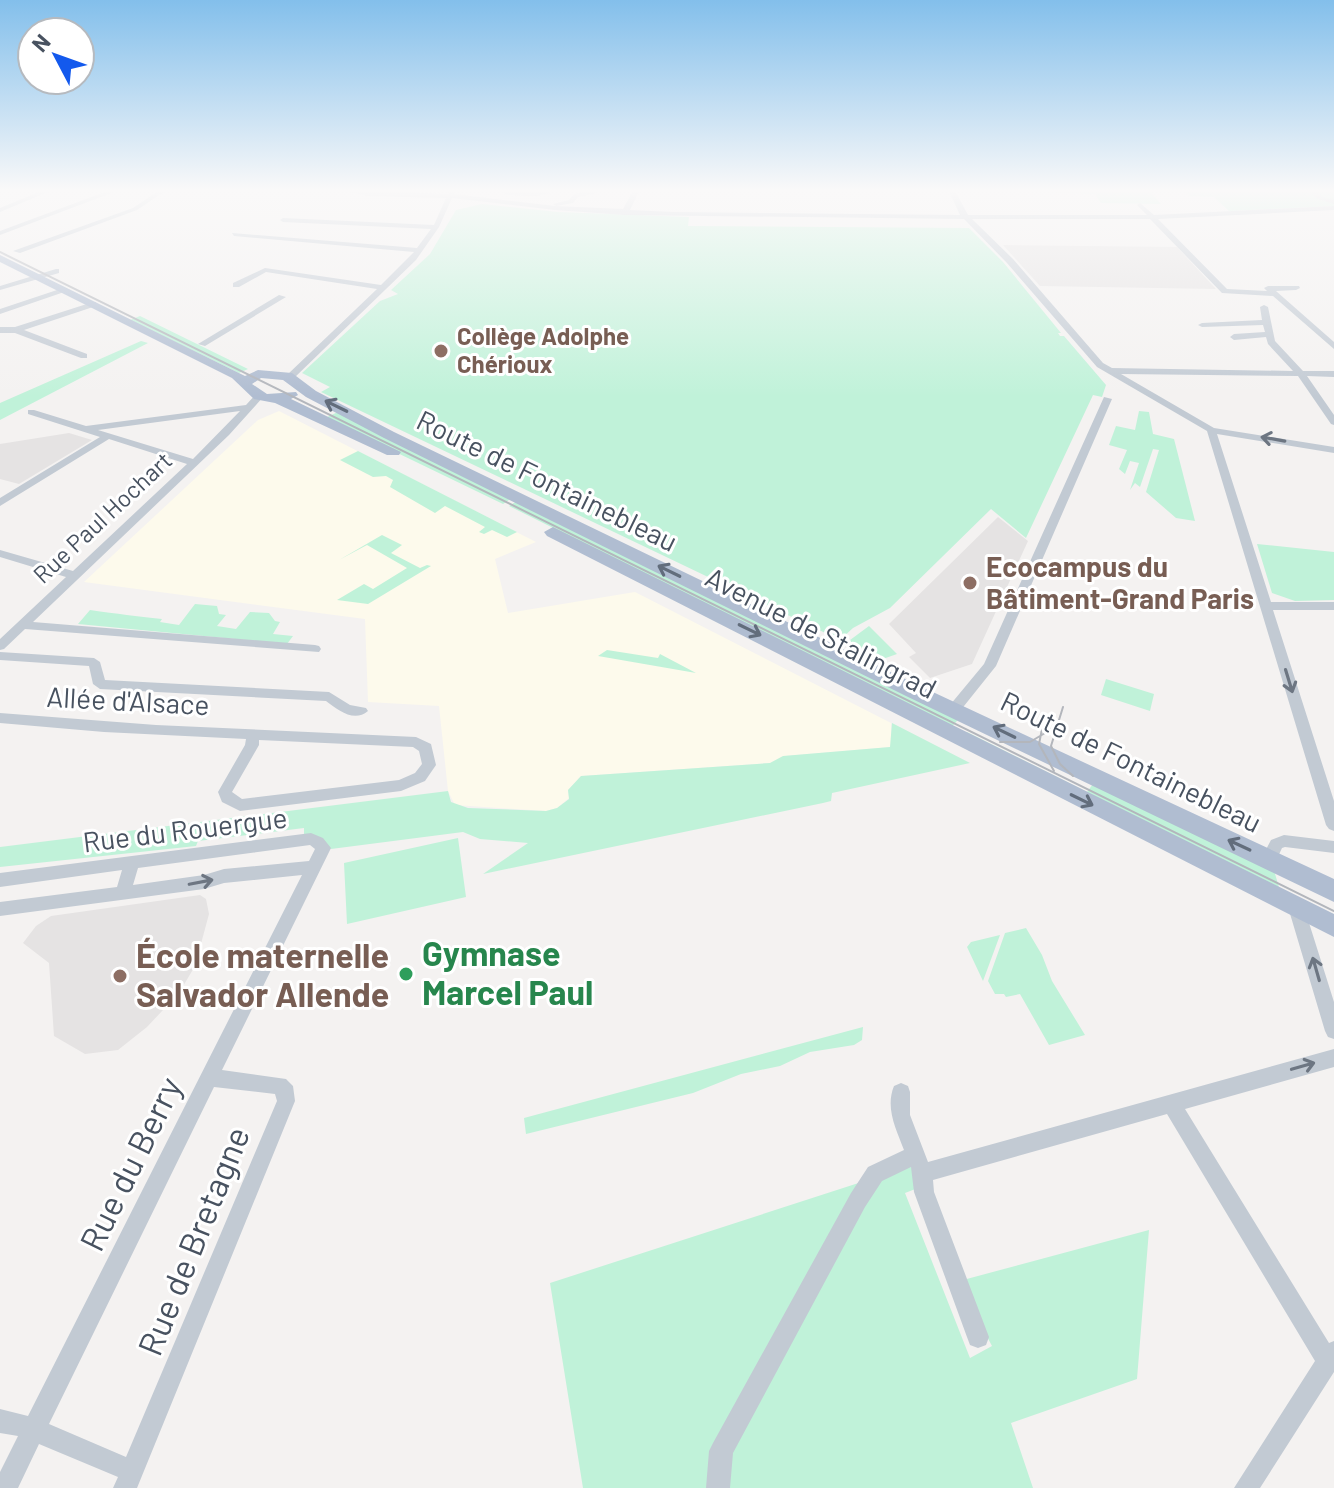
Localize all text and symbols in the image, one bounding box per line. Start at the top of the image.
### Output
north arrow [16,16,96,96]
text: N [26,28,55,56]
place label: Collège Adolphe Chérioux [457,321,629,378]
marker: Collège Adolphe Chérioux [432,342,450,360]
one-way arrow [324,398,348,413]
street label: Route de Fontainebleau [412,402,683,558]
one-way arrow [1260,431,1286,446]
street label: Rue Paul Hochart [27,445,177,589]
place label: Ecocampus du Bâtiment-Grand Paris [986,549,1254,615]
street label: Avenue de Stalingrad [700,559,943,705]
one-way arrow [657,563,681,578]
marker: Ecocampus du Bâtiment-Grand Paris [961,574,979,592]
one-way arrow [738,623,762,638]
one-way arrow [1282,667,1297,693]
street label: Allée d'Alsace [46,679,210,721]
street label: Route de Fontainebleau [996,683,1267,839]
one-way arrow [993,724,1017,739]
one-way arrow [1069,792,1093,808]
street label: Rue du Rouergue [81,800,289,858]
one-way arrow [1227,837,1251,852]
one-way arrow [187,873,213,888]
place label: Gymnase Marcel Paul [422,932,593,1012]
place label: École maternelle Salvador Allende [136,934,389,1014]
one-way arrow [1308,956,1323,982]
marker: Gymnase Marcel Paul [397,965,415,983]
marker: École maternelle Salvador Allende [111,967,129,985]
one-way arrow [1290,1058,1316,1073]
street label: Rue du Berry [70,1070,189,1257]
street label: Rue de Bretagne [128,1120,257,1361]

